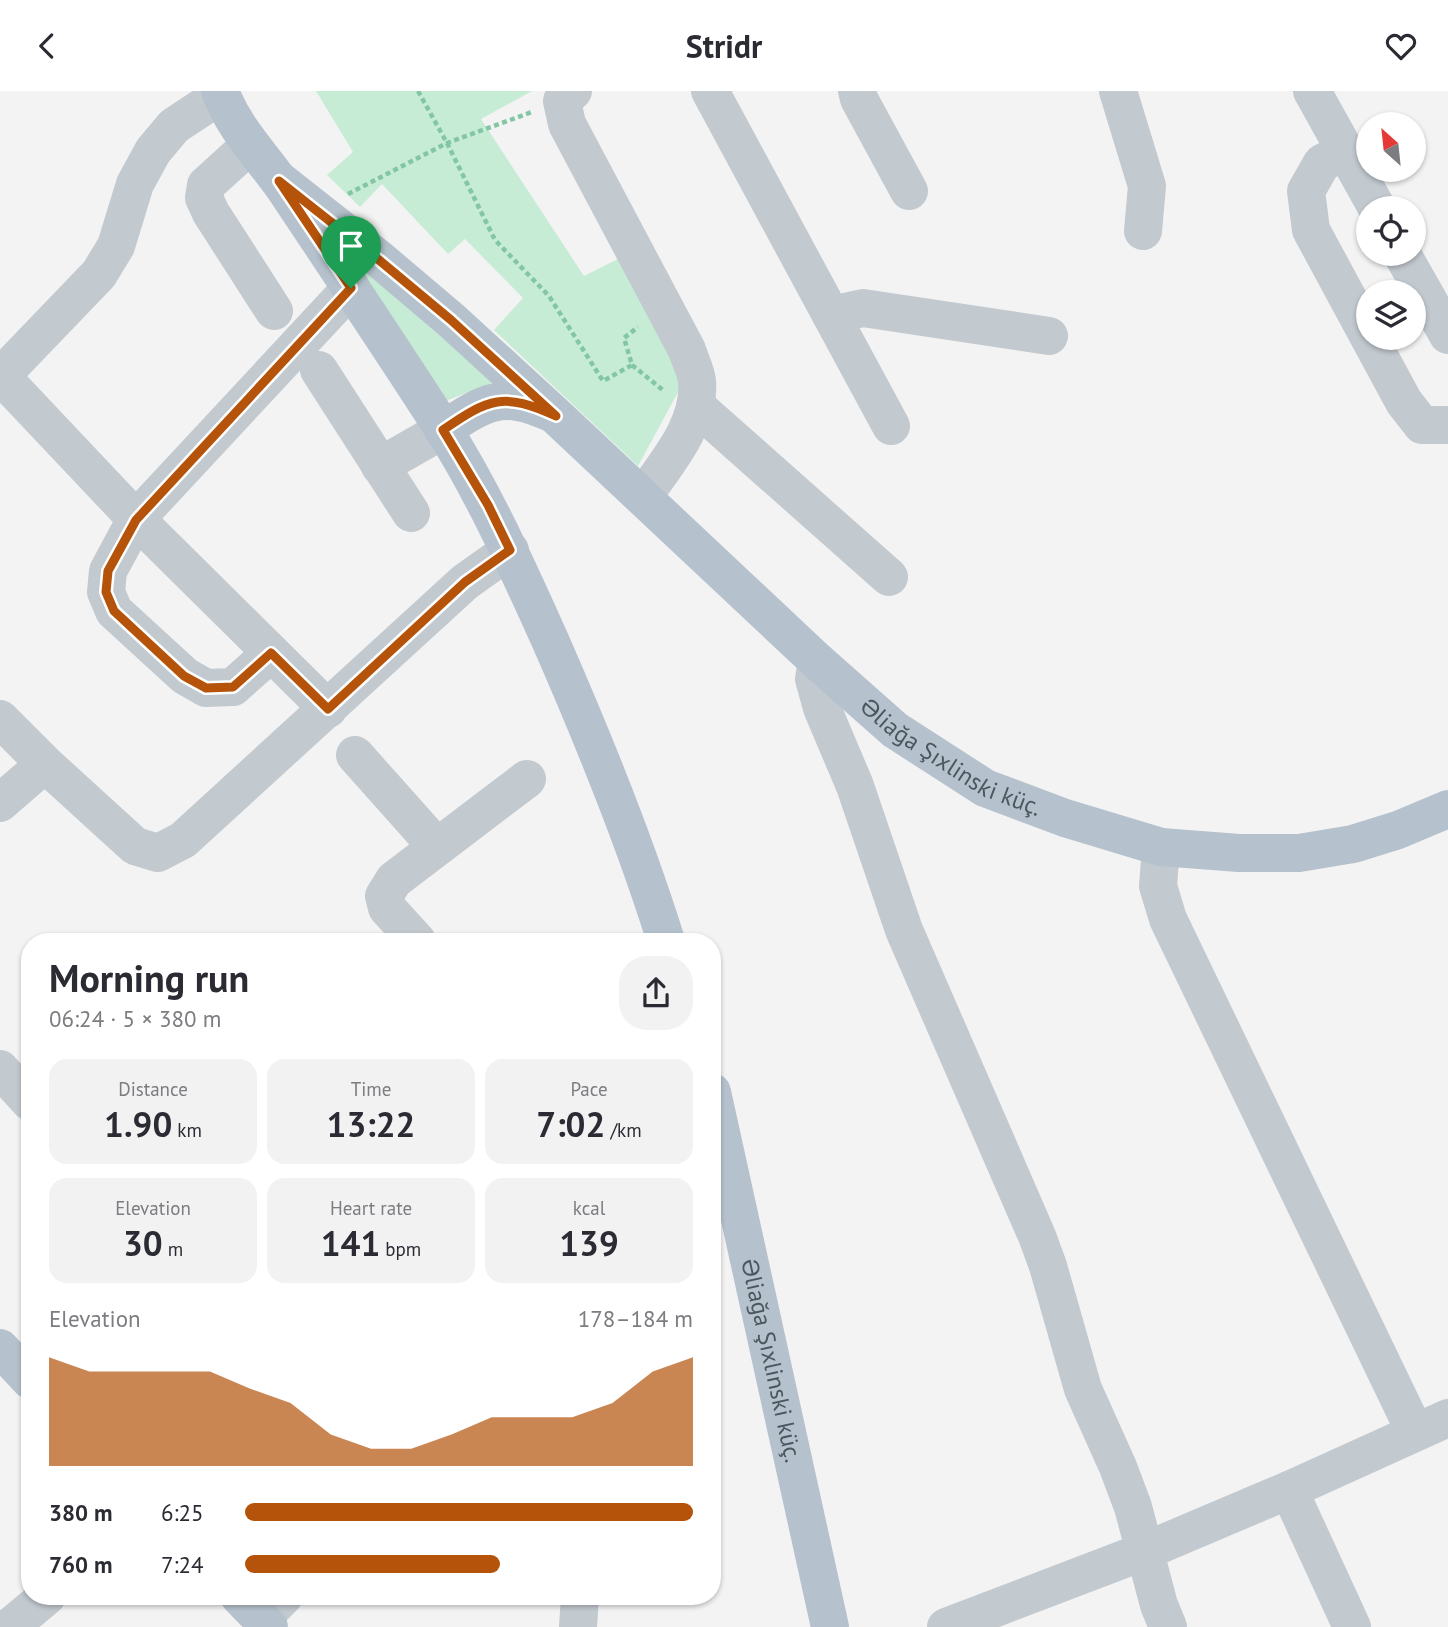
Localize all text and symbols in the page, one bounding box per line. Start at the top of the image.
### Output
text: Stridr [686,25,762,67]
icon: back [28,27,66,65]
icon: heart [1382,27,1420,65]
north arrow [1356,112,1426,182]
map controls [1356,112,1426,350]
button: locate [1356,196,1426,266]
pin [321,216,381,288]
icon: arrive [332,227,370,265]
button: layers [1356,280,1426,350]
street label: Əliağa Şıxlinski küç. [854,690,1046,823]
text: Morning run [49,953,249,1002]
button: share [619,956,693,1030]
text: 06:24 · 5 × 380 m [49,1004,221,1033]
text: Distance [118,1077,188,1101]
text: Time [351,1077,391,1101]
text: Pace [570,1077,608,1101]
text: 1.90 [104,1101,172,1147]
text: 13:22 [327,1101,415,1147]
text: 7:02 [536,1101,605,1147]
text: km [172,1118,202,1142]
text: /km [605,1118,642,1142]
text: Elevation [115,1196,191,1220]
text: Heart rate [330,1196,412,1220]
text: kcal [573,1196,605,1220]
text: 30 [123,1220,163,1266]
text: 141 [321,1220,380,1266]
text: 139 [559,1220,619,1266]
text: m [163,1237,183,1261]
text: bpm [380,1237,421,1261]
street label: Əliağa Şıxlinski küç. [734,1256,809,1465]
text: Elevation [49,1304,141,1333]
text: 178–184 m [578,1304,693,1333]
text: 380 m [49,1498,112,1527]
text: 6:25 [161,1498,204,1527]
text: 760 m [49,1550,112,1579]
text: 7:24 [161,1550,204,1579]

